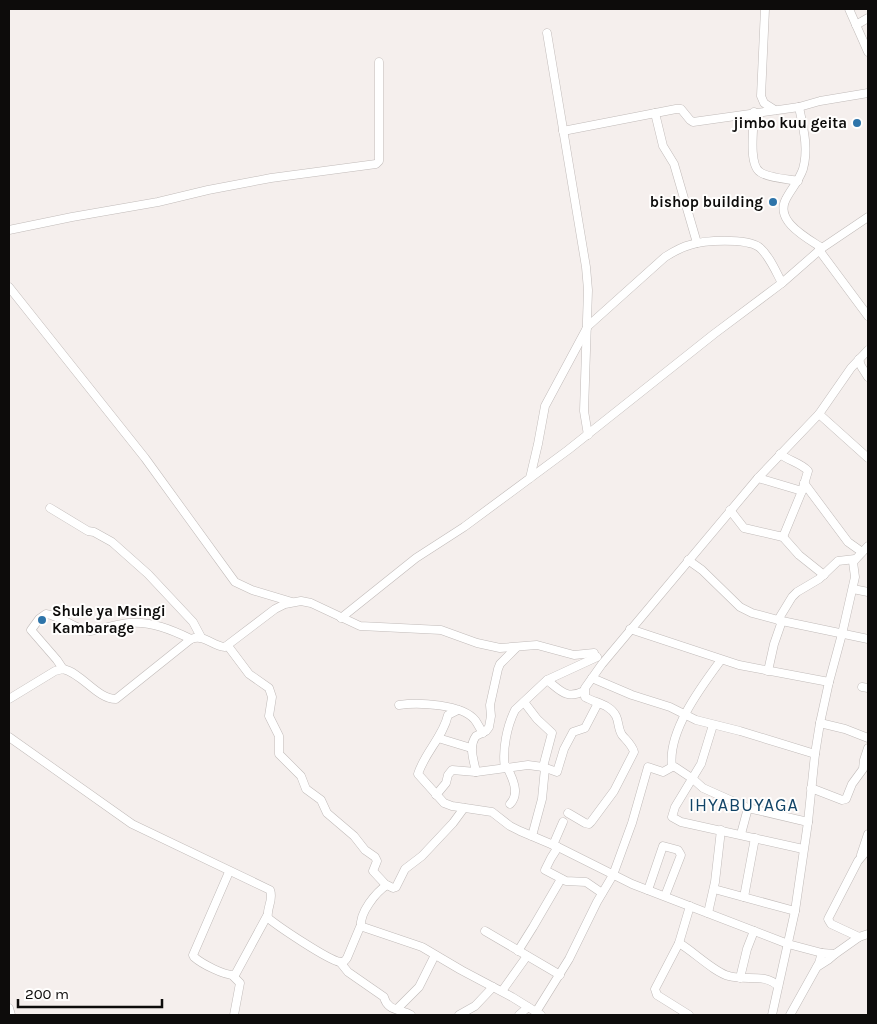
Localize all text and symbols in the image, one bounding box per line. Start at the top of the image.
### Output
place label: jimbo kuu geita [732,114,847,132]
marker: jimbo kuu geita [851,117,863,129]
place label: bishop building [650,193,763,211]
marker: bishop building [767,196,779,208]
place label: Shule ya Msingi Kambarage [52,602,166,637]
marker: Shule ya Msingi Kambarage [36,614,48,626]
district label: IHYABUYAGA [689,794,799,816]
scale bar [18,976,161,1008]
text: 200 m [25,985,69,1003]

